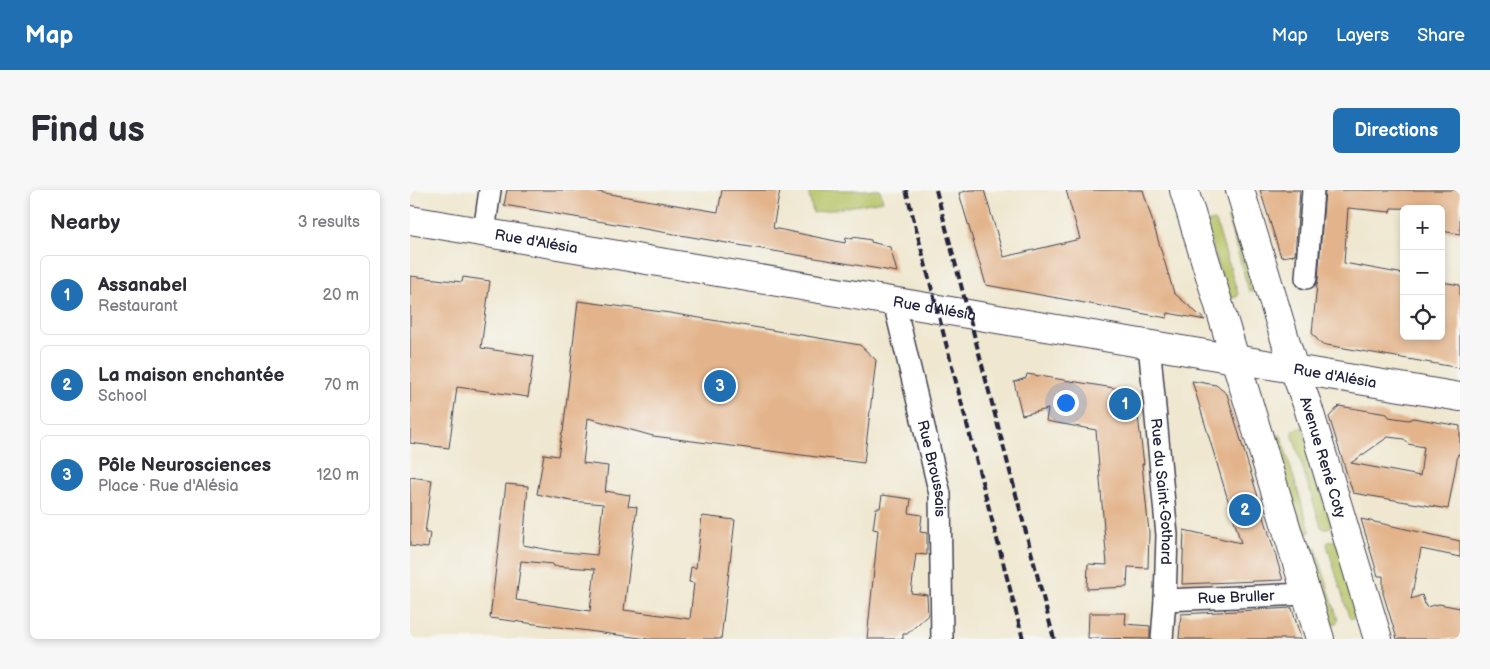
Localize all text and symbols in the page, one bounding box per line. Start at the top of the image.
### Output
text: Map [25,21,73,50]
text: Map [1272,25,1308,46]
text: Layers [1336,25,1389,46]
text: Share [1417,25,1465,46]
button: Directions [1333,108,1460,153]
text: Find us [30,109,145,152]
map controls [1400,205,1445,340]
button: + [1400,205,1445,250]
text: Nearby [50,210,120,235]
text: 3 results [298,213,360,232]
street label: Rue d'Alésia [493,225,579,258]
button: − [1400,250,1445,295]
text: Assanabel [98,274,187,297]
text: 1 [64,286,70,305]
text: 20 m [323,286,359,305]
street label: Rue d'Alésia [892,292,978,325]
button: locate [1400,295,1445,340]
text: Restaurant [98,297,178,316]
street label: Rue d'Alésia [1292,360,1378,392]
text: La maison enchantée [98,364,284,387]
pin: 3 [704,367,736,405]
text: 2 [62,376,72,395]
text: 70 m [324,376,359,395]
pin: 1 [1109,385,1141,423]
text: School [98,387,147,406]
your location [1053,390,1079,416]
street label: Avenue René Coty [1296,394,1350,521]
street label: Rue du Saint-Gothard [1147,417,1177,565]
street label: Rue Broussais [913,418,950,517]
text: Pôle Neurosciences [98,454,271,477]
text: 3 [62,466,72,485]
text: 120 m [316,466,359,485]
text: Place · Rue d'Alésia [98,477,238,496]
pin: 2 [1229,491,1261,529]
street label: Rue Bruller [1197,586,1275,608]

